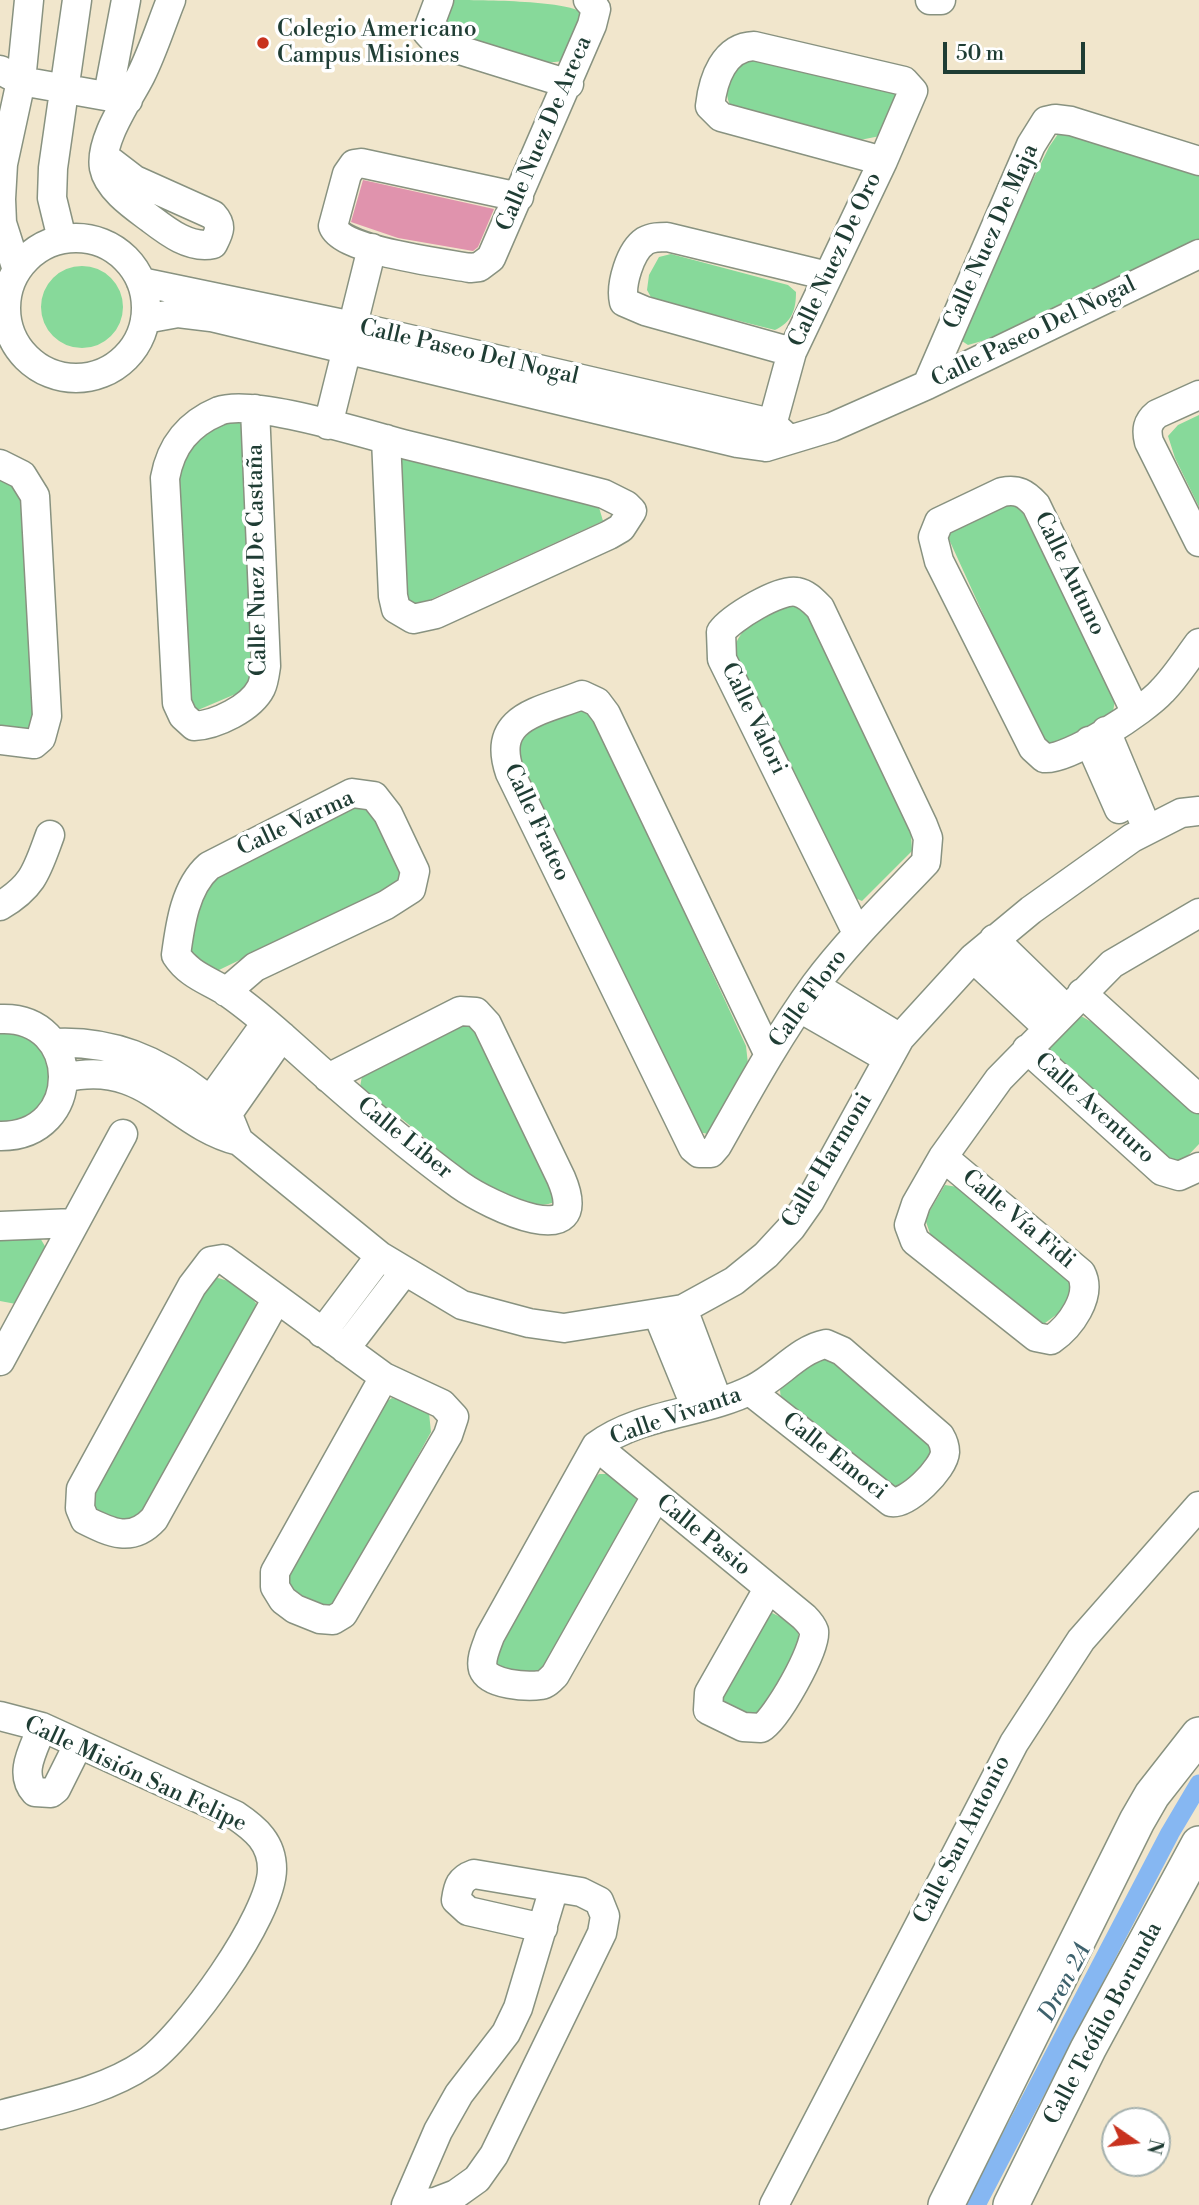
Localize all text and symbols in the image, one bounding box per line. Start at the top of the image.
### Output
place label: Colegio Americano Campus Misiones [277,16,477,70]
scale bar [947,28,1089,72]
street label: Calle Nuez De Areca [491,32,599,236]
marker: Colegio Americano Campus Misiones [255,35,271,51]
text: 50 m [956,41,1004,67]
street label: Calle Nuez De Maja [939,140,1045,334]
street label: Calle Nuez De Oro [783,168,889,352]
street label: Calle Paseo Del Nogal [927,271,1141,395]
street label: Calle Paseo Del Nogal [357,314,581,392]
street label: Calle Nuez De Castaña [242,444,274,676]
street label: Calle Autuno [1027,508,1111,640]
street label: Calle Valori [714,658,792,780]
street label: Calle Frateo [497,760,575,886]
street label: Calle Varma [233,785,359,863]
street label: Calle Floro [764,944,854,1054]
street label: Calle Aventuro [1028,1048,1160,1170]
street label: Calle Harmoni [777,1089,879,1233]
street label: Calle Liber [351,1092,457,1186]
street label: Calle Vía Fidi [956,1165,1080,1275]
street label: Calle Vivanta [607,1382,745,1452]
street label: Calle Emoci [776,1407,892,1507]
street label: Calle Pasio [650,1489,756,1583]
street label: Calle Misión San Felipe [19,1711,251,1839]
street label: Calle San Antonio [909,1751,1017,1929]
street label: Calle Teófilo Borunda [1039,1918,1169,2130]
water label: Dren 2A [1033,1939,1099,2027]
north arrow [1101,2107,1171,2177]
text: N [1141,2136,1168,2157]

